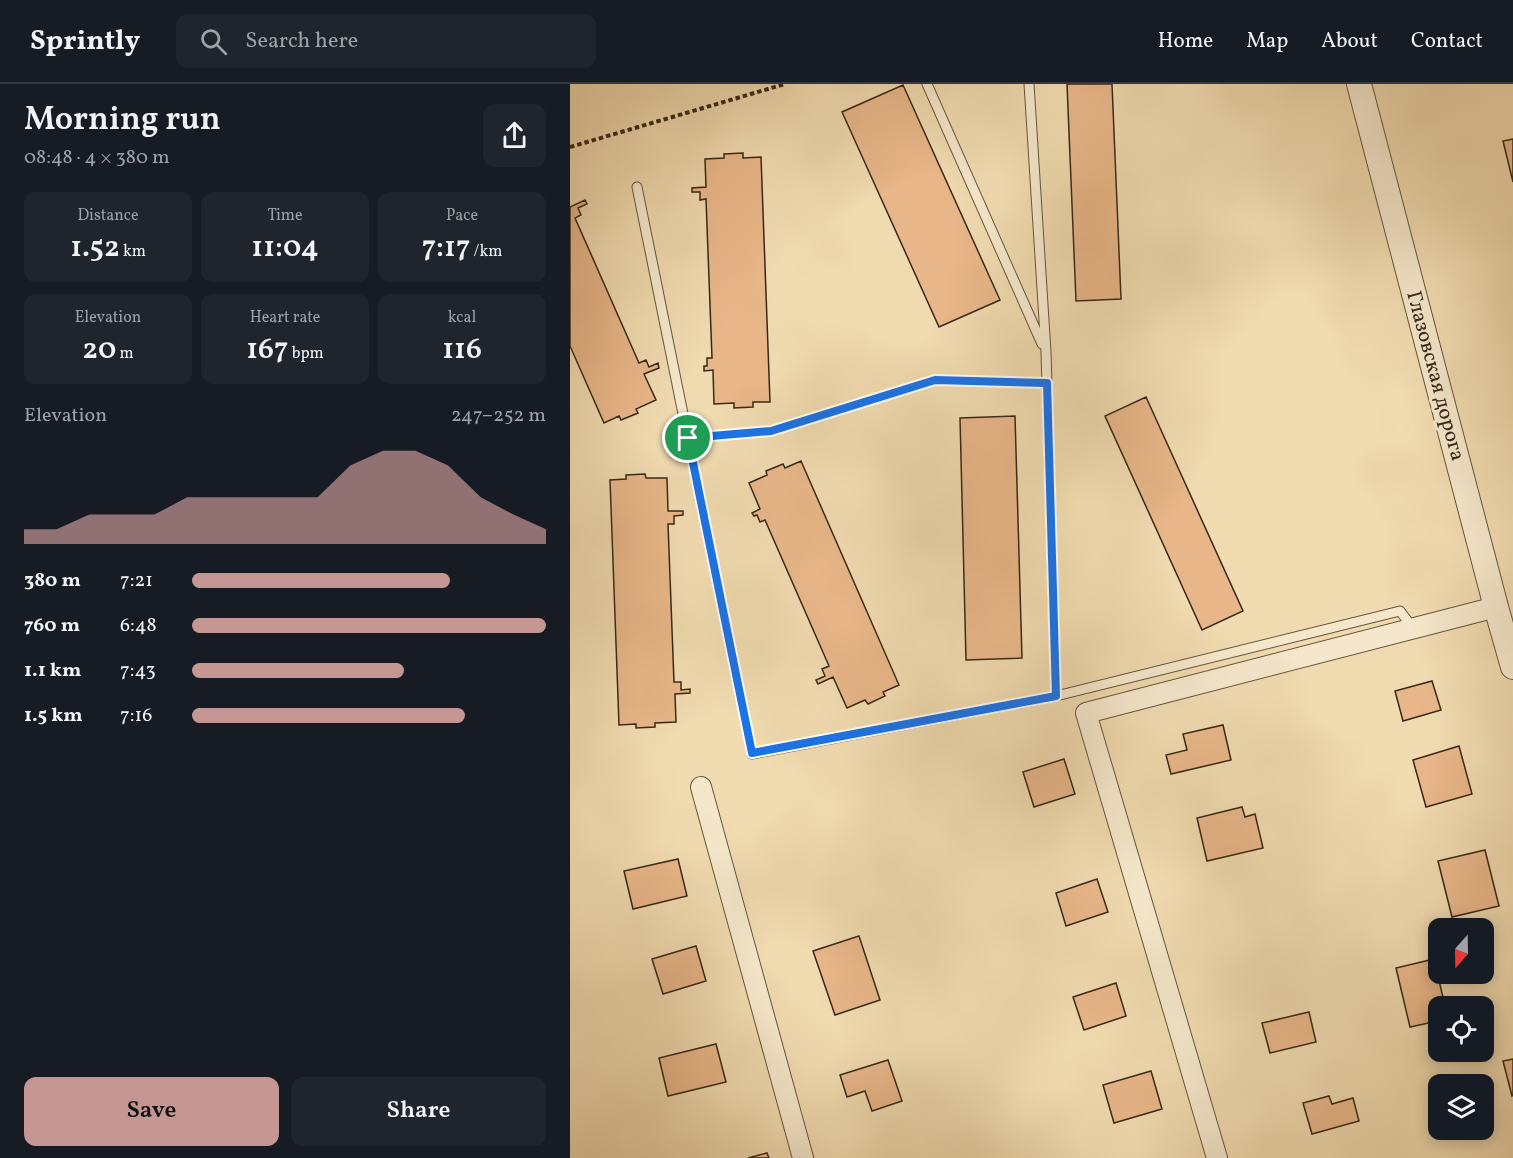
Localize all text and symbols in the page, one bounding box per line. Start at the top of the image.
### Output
search box [176,14,596,68]
text: Sprintly [30,22,140,61]
icon: search [197,25,230,58]
text: Search here [245,26,358,57]
text: Home [1158,27,1213,56]
text: Map [1246,27,1288,56]
text: About [1321,27,1378,56]
text: Contact [1411,27,1483,56]
text: Morning run [24,98,221,144]
button: share [483,104,546,167]
text: 08:48 · 4 × 380 m [24,144,170,172]
text: Distance [77,205,139,227]
text: Time [267,205,303,227]
text: Pace [446,205,478,227]
text: 1.52 [70,227,120,269]
text: 11:04 [251,227,319,269]
text: 7:17 [422,227,470,269]
text: km [120,241,146,263]
text: /km [470,241,502,263]
street label: Глазовская дорога [1398,288,1472,464]
text: Elevation [75,307,141,329]
text: Heart rate [250,307,320,329]
text: kcal [448,307,476,329]
text: 20 [82,329,116,371]
text: 167 [246,329,289,371]
text: 116 [442,329,482,371]
text: m [116,343,134,365]
text: bpm [289,343,324,365]
text: Elevation [24,402,107,430]
text: 247–252 m [451,402,546,430]
pin [662,412,713,463]
icon: arrive [671,421,704,454]
text: 380 m [24,567,81,595]
text: 7:21 [120,567,153,595]
text: 760 m [24,612,80,640]
text: 6:48 [120,612,157,640]
text: 1.1 km [24,657,81,685]
text: 7:43 [120,657,156,685]
text: 1.5 km [24,702,83,730]
text: 7:16 [120,702,152,730]
north arrow [1428,918,1494,984]
map controls [1428,918,1494,1140]
button: locate [1428,996,1494,1062]
button: layers [1428,1074,1494,1140]
button: Save [24,1077,279,1146]
button: Share [291,1077,546,1146]

